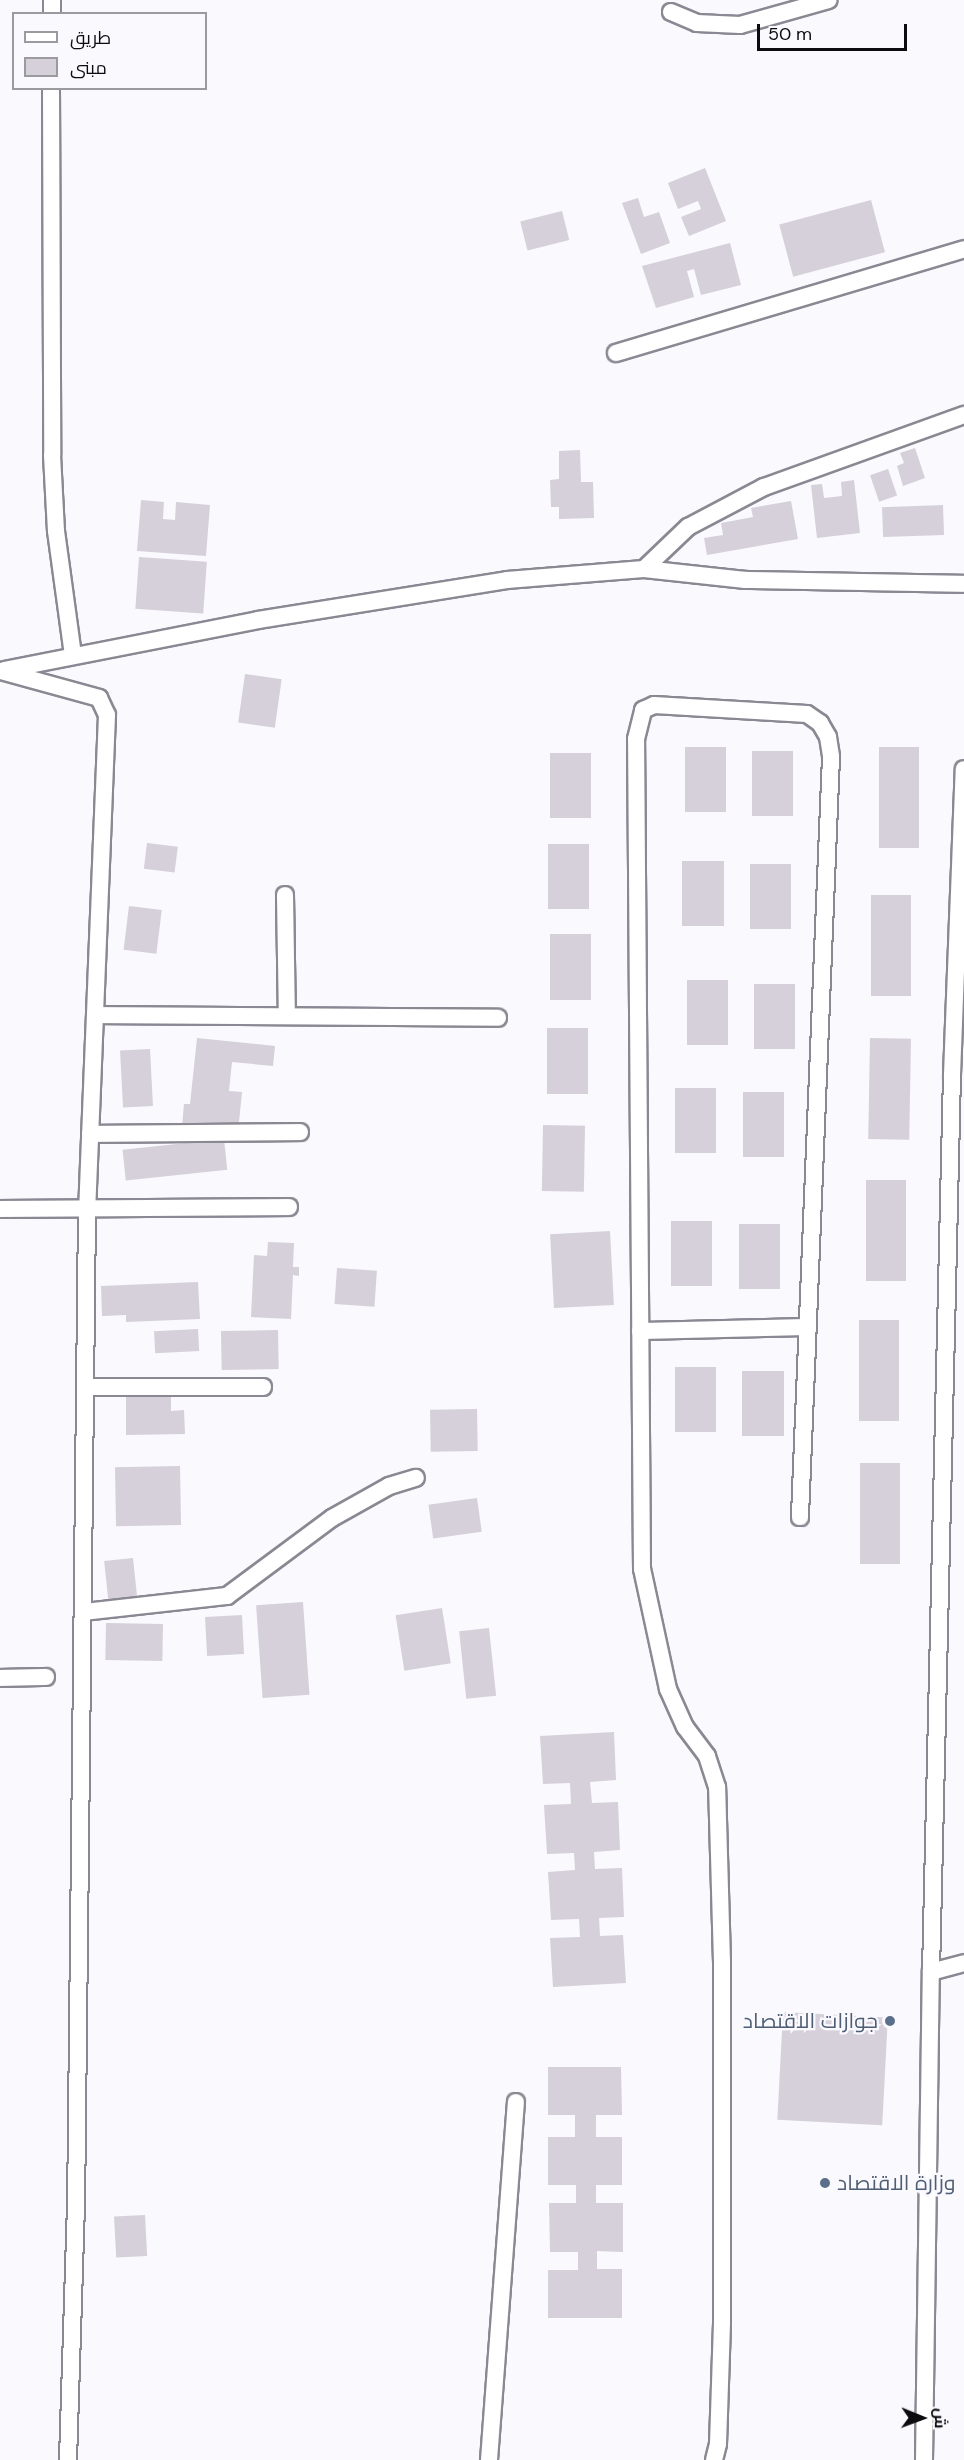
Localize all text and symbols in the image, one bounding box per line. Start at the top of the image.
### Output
legend [12,12,207,90]
scale bar [760,12,910,50]
text: 50 m [768,22,812,46]
text: طريق [70,26,111,50]
text: مبنى [70,56,107,80]
place label: جوازات الاقتصاد [743,2008,878,2034]
marker: جوازات الاقتصاد [883,2014,897,2028]
place label: وزارة الاقتصاد [837,2170,955,2196]
marker: وزارة الاقتصاد [818,2176,832,2190]
north arrow [892,2388,952,2448]
text: ش [930,2408,951,2429]

